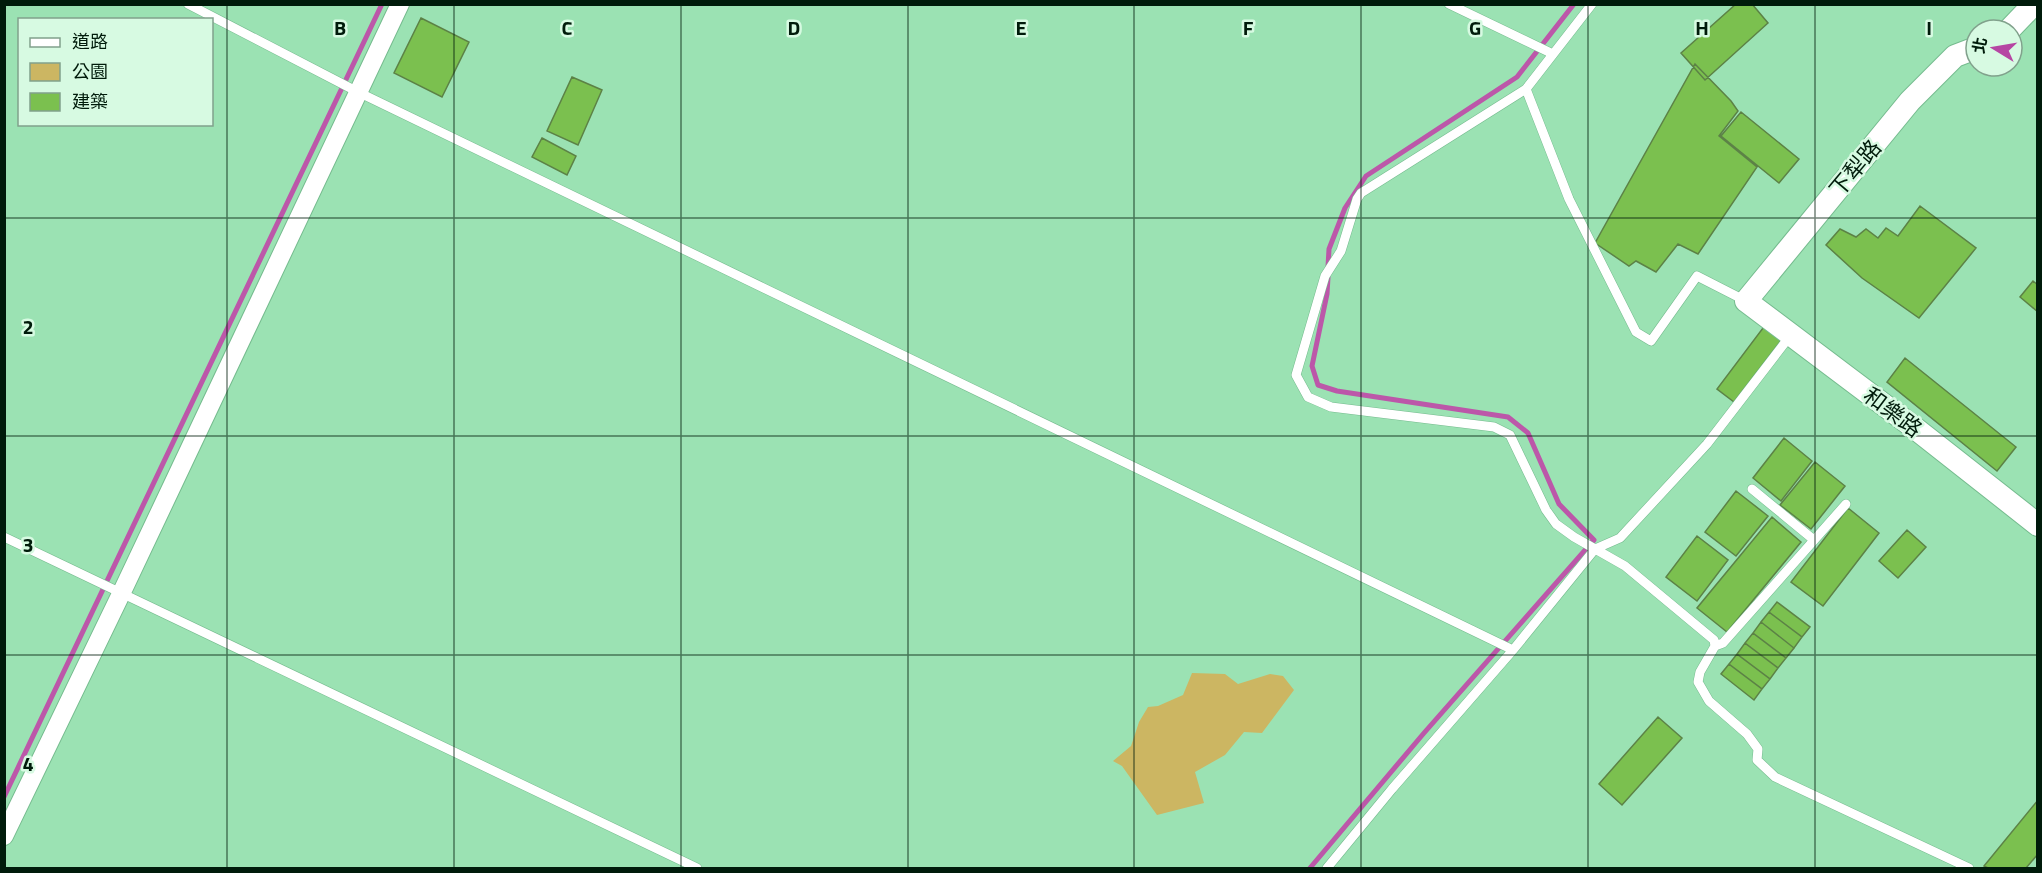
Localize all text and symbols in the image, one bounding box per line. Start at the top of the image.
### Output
text: B [334,12,346,43]
text: C [562,12,573,43]
text: D [788,12,800,43]
text: E [1015,12,1027,43]
text: F [1243,12,1254,43]
text: G [1469,12,1481,43]
text: H [1695,12,1709,43]
text: I [1926,12,1932,43]
legend [18,18,213,126]
north arrow [1964,18,2024,78]
text: 道路 [72,28,108,55]
text: 北 [1966,35,1993,55]
text: 公園 [72,58,108,85]
text: 建築 [72,88,108,115]
street label: 下犁路 [1821,132,1889,204]
text: 2 [22,311,34,342]
street label: 和樂路 [1856,379,1930,445]
text: 3 [22,529,34,560]
text: 4 [22,748,34,779]

